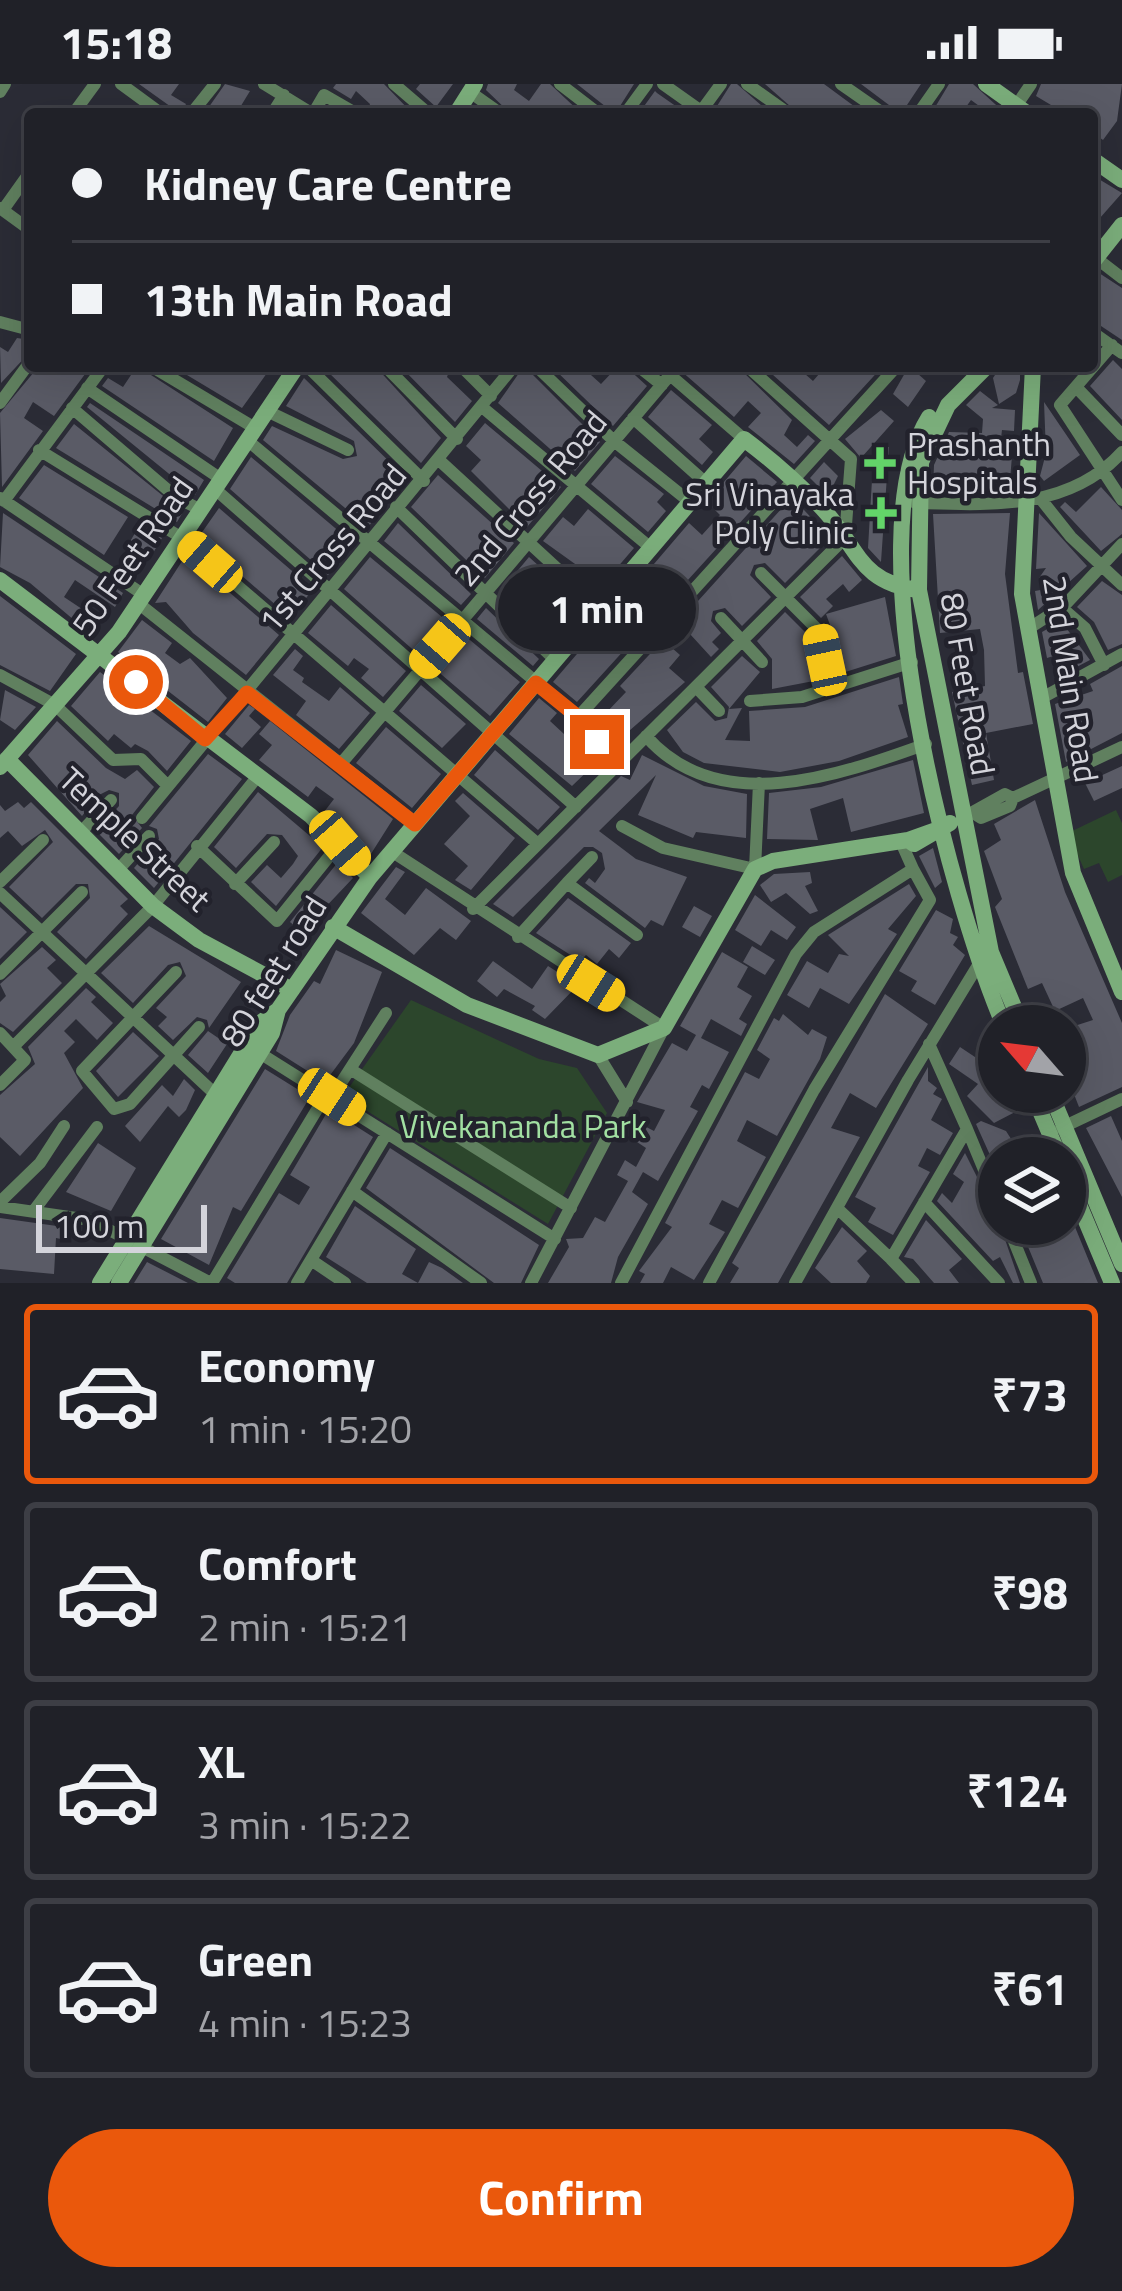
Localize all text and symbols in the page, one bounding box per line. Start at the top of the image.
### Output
text: 15:18 [60,8,172,76]
text: Kidney Care Centre [144,149,512,217]
text: 13th Main Road [144,265,453,333]
street label: 2nd Cross Road [441,399,619,597]
place label: Prashanth Hospitals [907,419,1051,507]
marker: Prashanth Hospitals [864,447,896,479]
street label: 1st Cross Road [246,452,418,644]
street label: 50 Feet Road [59,466,205,646]
place label: Sri Vinayaka Poly Clinic [685,469,854,557]
marker: Sri Vinayaka Poly Clinic [865,497,897,529]
car [171,525,249,599]
callout: 1 min [498,568,696,652]
street label: 2nd Main Road [1030,572,1112,786]
text: 1 min [550,579,644,638]
street label: 80 Feet Road [927,589,1009,779]
car [403,607,477,685]
car [800,621,850,699]
route start [109,655,163,709]
route end [570,715,624,769]
street label: Temple Street [48,755,223,923]
car [303,804,377,882]
street label: 80 feet road [207,886,339,1056]
car [551,949,631,1017]
north arrow [978,1005,1086,1113]
map controls [978,1005,1086,1245]
car [292,1062,372,1132]
park label: Vivekananda Park [399,1101,647,1151]
button: layers [978,1137,1086,1245]
scale bar [36,1199,207,1252]
text: 100 m [54,1201,144,1251]
text: Economy [198,1331,375,1399]
icon: car [54,1340,162,1448]
text: ₹73 [992,1360,1068,1428]
text: 1 min · 15:20 [198,1399,412,1458]
text: Comfort [198,1529,357,1597]
icon: car [54,1538,162,1646]
text: ₹98 [992,1558,1068,1626]
text: 2 min · 15:21 [198,1597,412,1656]
text: XL [198,1727,245,1795]
icon: car [54,1736,162,1844]
text: ₹124 [967,1756,1068,1824]
text: 3 min · 15:22 [198,1795,412,1854]
text: Green [198,1925,313,1993]
icon: car [54,1934,162,2042]
text: ₹61 [992,1954,1068,2022]
text: 4 min · 15:23 [198,1993,412,2052]
button: Confirm [48,2129,1074,2267]

